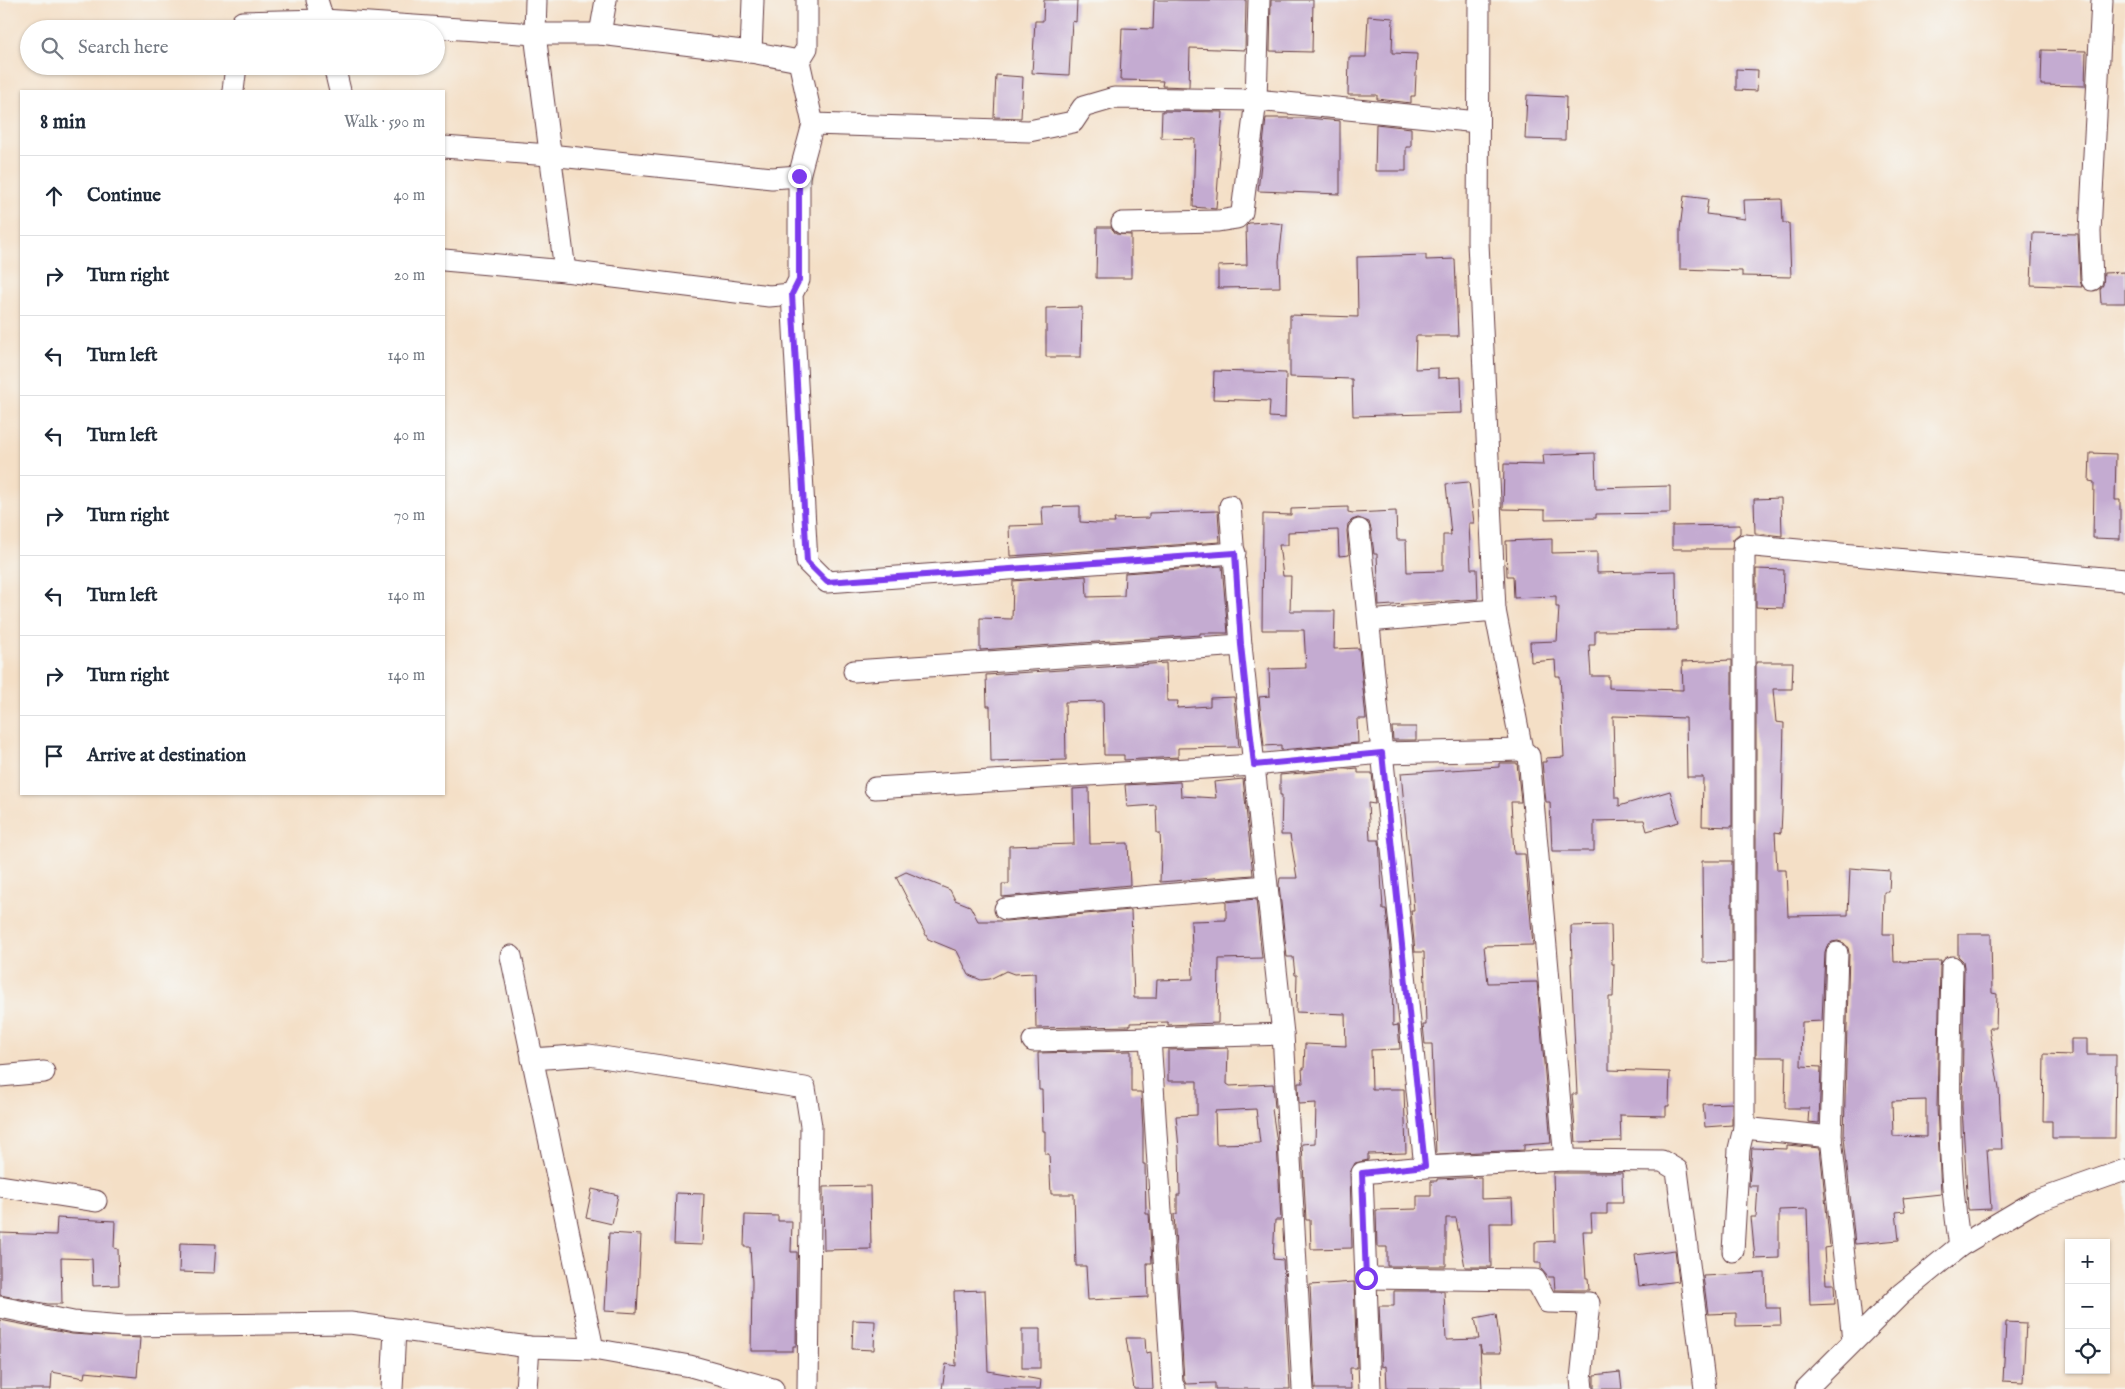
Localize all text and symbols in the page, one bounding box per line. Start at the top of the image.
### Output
search box [20,20,445,75]
icon: search [38,34,66,62]
text: Search here [78,36,169,60]
text: 8 min [40,109,86,136]
text: Walk · 590 m [344,113,425,133]
route end [788,165,811,188]
icon: ahead [40,182,68,210]
text: Continue [87,184,161,208]
text: 40 m [393,186,425,206]
icon: right [40,262,68,290]
text: Turn right [87,264,169,288]
text: 20 m [394,266,425,286]
icon: left [40,342,68,370]
text: Turn left [87,344,158,368]
text: 140 m [387,346,425,366]
icon: left [40,422,68,450]
text: Turn left [87,424,158,448]
text: 40 m [393,426,425,446]
icon: right [40,502,68,530]
text: Turn right [87,504,169,528]
text: 70 m [394,506,425,526]
icon: left [40,582,68,610]
text: Turn left [87,584,158,608]
text: 140 m [387,586,425,606]
icon: right [40,662,68,690]
text: Turn right [87,664,169,688]
text: 140 m [387,666,425,686]
icon: arrive [40,742,68,770]
text: Arrive at destination [87,744,246,768]
map controls [2065,1239,2110,1374]
button: + [2065,1239,2110,1284]
route start [1355,1267,1378,1290]
button: − [2065,1284,2110,1329]
button: locate [2065,1329,2110,1374]

